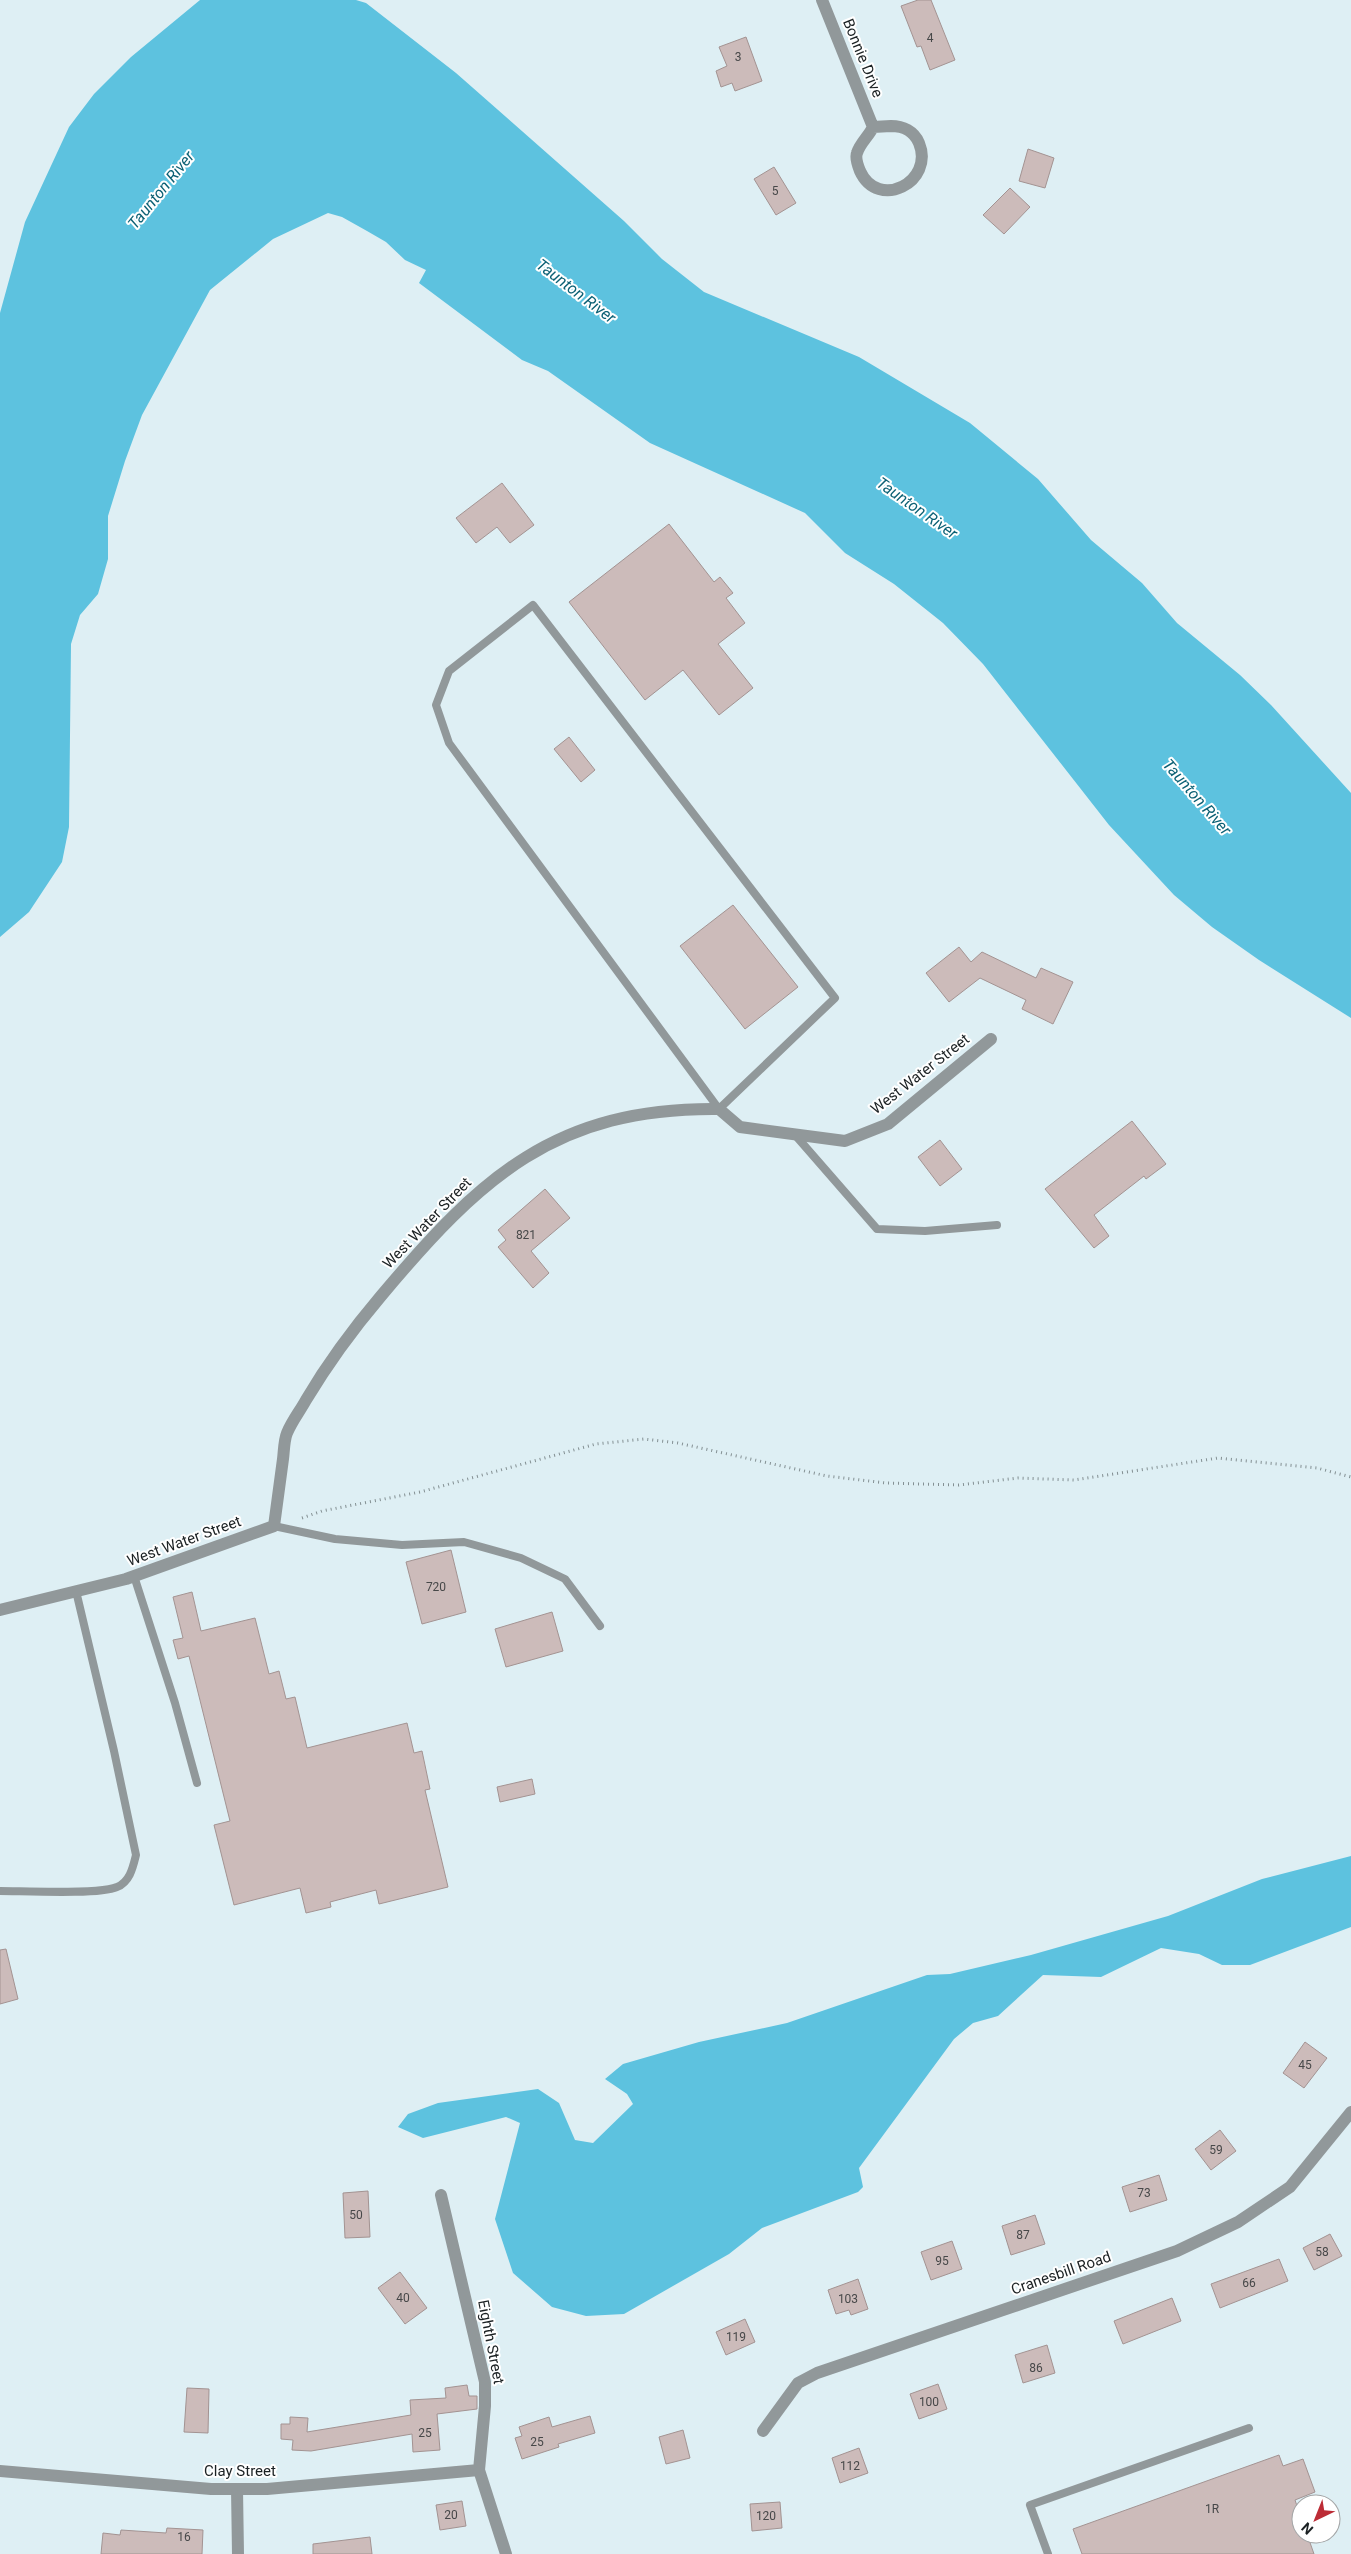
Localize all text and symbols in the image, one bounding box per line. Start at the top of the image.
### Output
street label: Bonnie Drive [839,16,887,100]
house number: 4 [927,31,934,45]
house number: 3 [735,50,741,64]
water label: Taunton River [124,147,199,233]
house number: 5 [772,184,779,198]
water label: Taunton River [533,255,620,327]
water label: Taunton River [873,473,962,543]
water label: Taunton River [1159,755,1236,839]
street label: West Water Street [867,1030,973,1118]
street label: West Water Street [379,1174,475,1272]
house number: 821 [516,1228,536,1242]
street label: West Water Street [125,1512,243,1570]
house number: 720 [426,1580,446,1594]
house number: 45 [1298,2058,1312,2072]
house number: 59 [1209,2143,1223,2157]
house number: 73 [1137,2186,1151,2200]
house number: 50 [349,2208,363,2222]
house number: 87 [1016,2228,1030,2242]
house number: 58 [1315,2245,1329,2259]
street label: Cranesbill Road [1009,2248,1113,2298]
house number: 95 [935,2254,949,2268]
house number: 66 [1242,2276,1256,2290]
house number: 40 [396,2291,410,2305]
house number: 103 [838,2292,858,2306]
street label: Eighth Street [474,2298,508,2386]
house number: 119 [726,2330,746,2344]
house number: 86 [1029,2361,1043,2375]
house number: 100 [919,2395,939,2409]
house number: 25 [418,2426,432,2440]
house number: 25 [530,2435,544,2449]
house number: 112 [840,2459,860,2473]
street label: Clay Street [204,2462,276,2480]
north arrow [1291,2494,1341,2544]
house number: 1R [1205,2502,1220,2516]
house number: 20 [444,2508,458,2522]
house number: 120 [756,2509,776,2523]
text: N [1298,2519,1316,2538]
house number: 16 [177,2530,191,2544]

